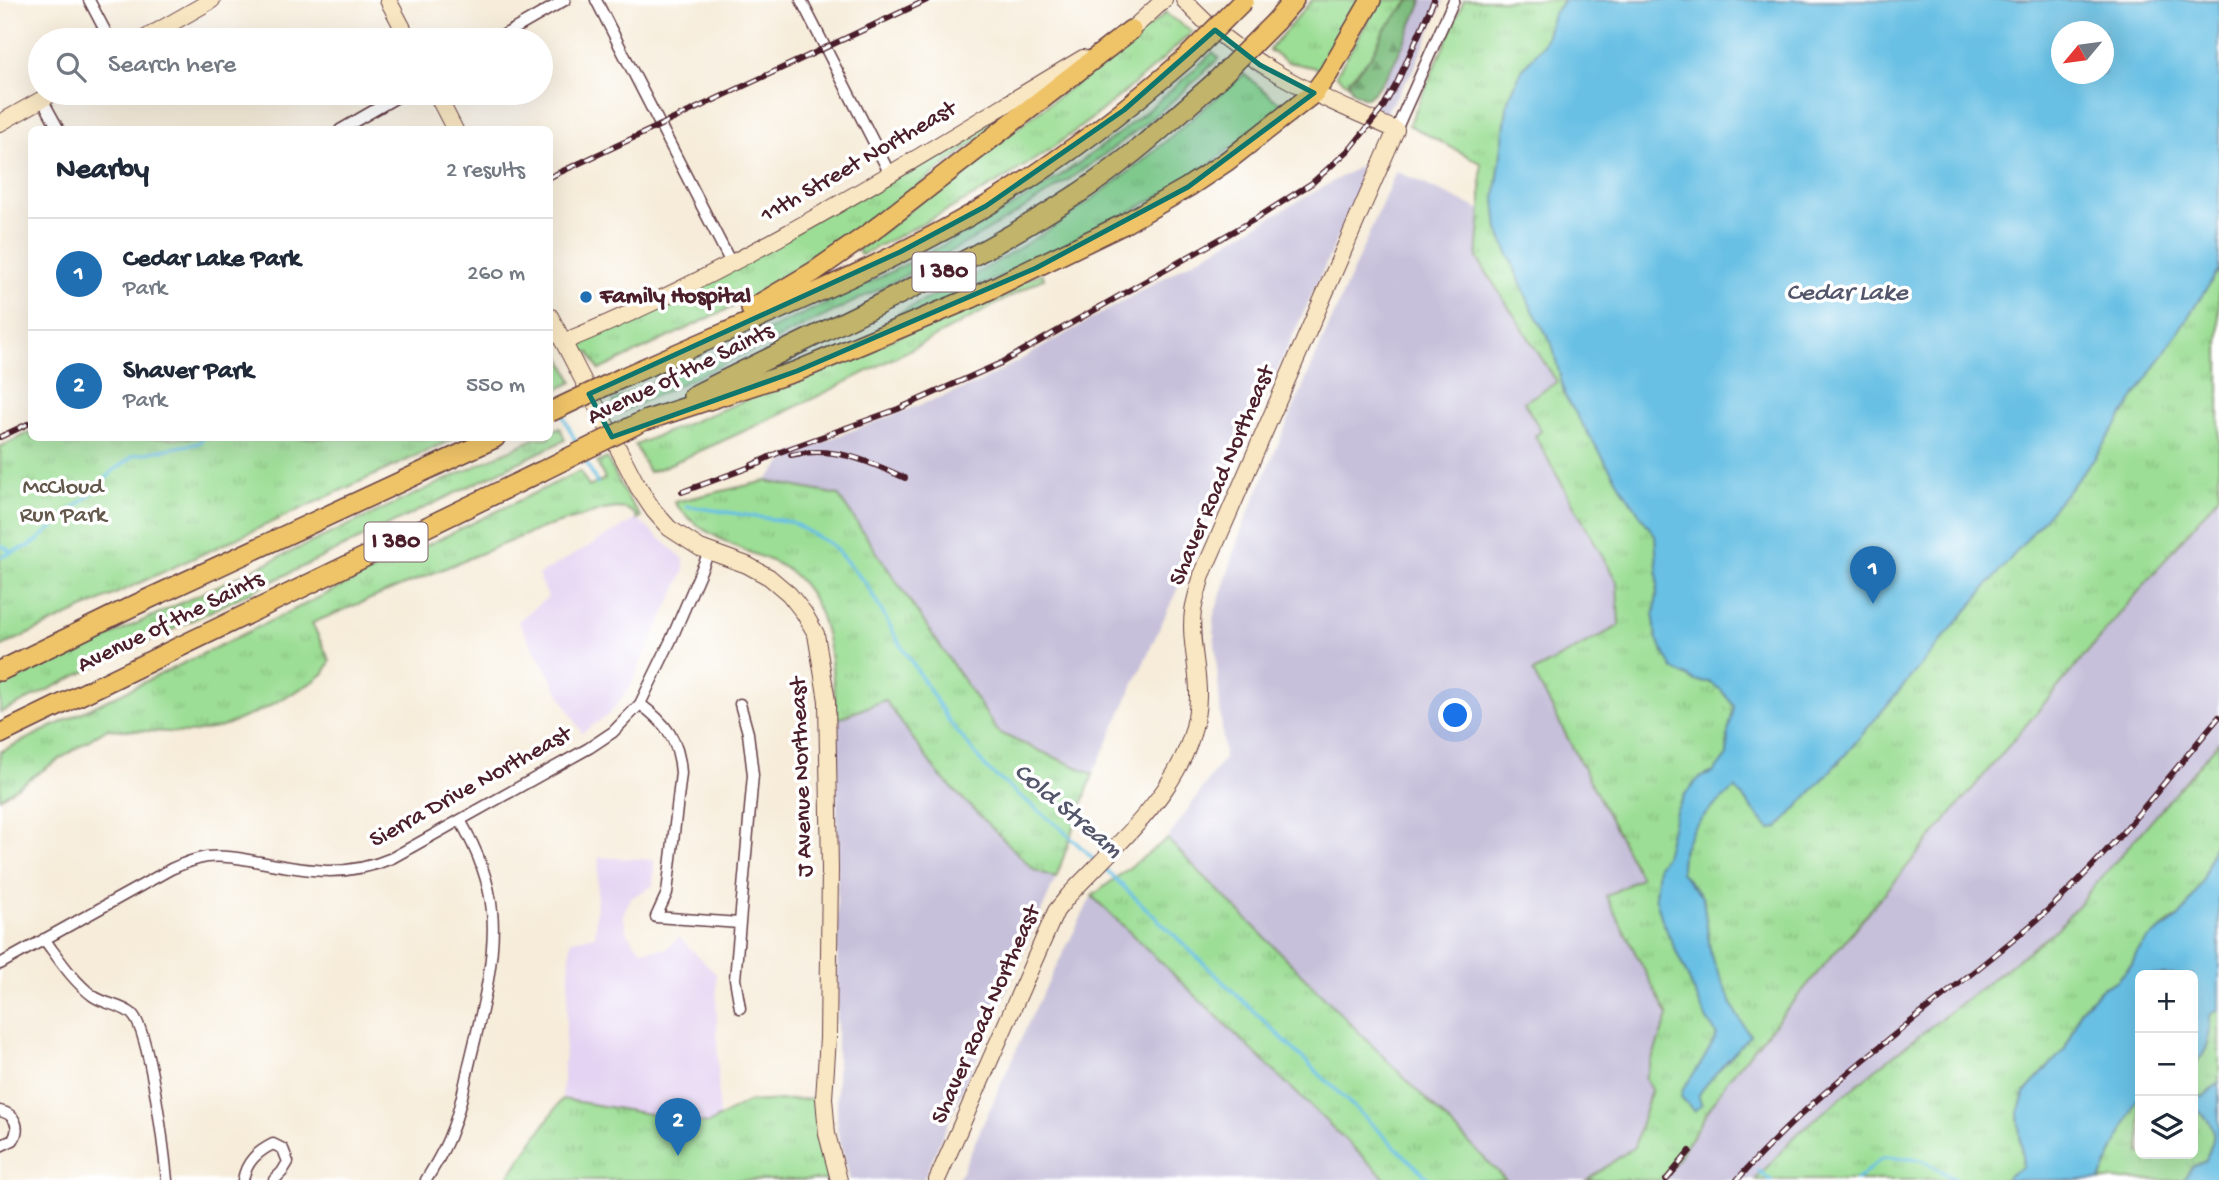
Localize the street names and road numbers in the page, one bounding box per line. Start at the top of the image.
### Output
street label: 11th Street Northeast [755,94,964,231]
road number: I 380 [912,252,976,292]
street label: Avenue of the Saints [583,317,780,433]
street label: Shaver Road Northeast [1163,360,1283,590]
road number: I 380 [364,522,428,562]
street label: Avenue of the Saints [73,565,270,681]
street label: J Avenue Northeast [785,674,821,877]
street label: Sierra Drive Northeast [365,719,579,856]
street label: Shaver Road Northeast [926,899,1049,1129]

